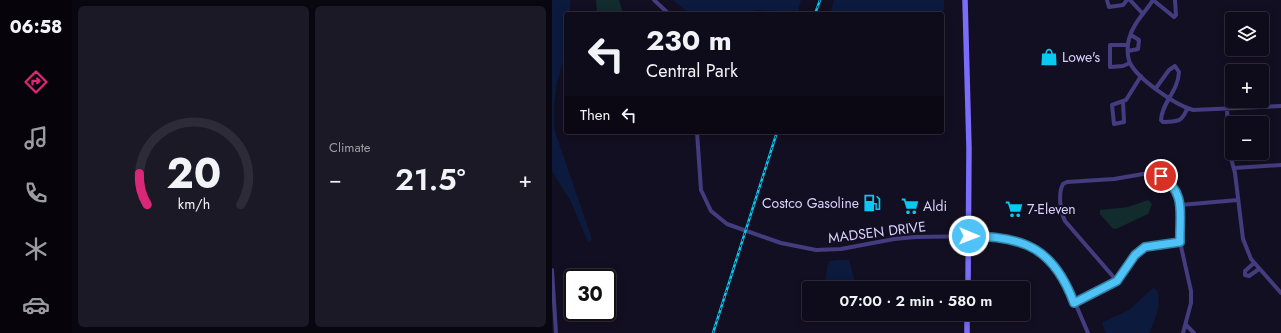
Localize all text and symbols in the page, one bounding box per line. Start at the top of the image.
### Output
map controls [1225,12,1269,160]
button: layers [1225,12,1269,56]
text: 06:58 [10,14,62,40]
text: 230 m [646,20,732,61]
icon: left [580,28,632,80]
shop icon: Lowe's [1039,47,1059,67]
place label: Lowe's [1062,47,1100,67]
text: Central Park [646,58,738,84]
button: + [1225,64,1269,108]
icon: directions [22,68,50,96]
text: Then [580,104,610,126]
icon: left [618,104,640,126]
button: − [1225,116,1269,160]
icon: music [22,124,50,152]
text: Climate [329,138,370,157]
text: 20 [166,142,221,203]
text: 21.5° [395,158,465,201]
pin [1144,159,1178,193]
text: − [329,163,342,195]
text: + [518,163,532,195]
icon: arrive [1150,165,1172,187]
icon: phone [22,179,50,207]
text: km/h [177,193,210,213]
place label: Costco Gasoline [762,193,859,213]
fuel station icon: Costco Gasoline [862,193,882,213]
supermarket icon: Aldi [900,196,920,216]
place label: Aldi [923,196,947,216]
supermarket icon: 7-Eleven [1004,199,1024,219]
place label: 7-Eleven [1027,199,1076,219]
position arrow [948,215,990,257]
street label: MADSEN DRIVE [827,216,927,248]
icon: climate [22,235,50,263]
speed limit sign: 30 [564,269,616,321]
text: 07:00 · 2 min · 580 m [840,290,992,312]
icon: car [22,291,50,319]

